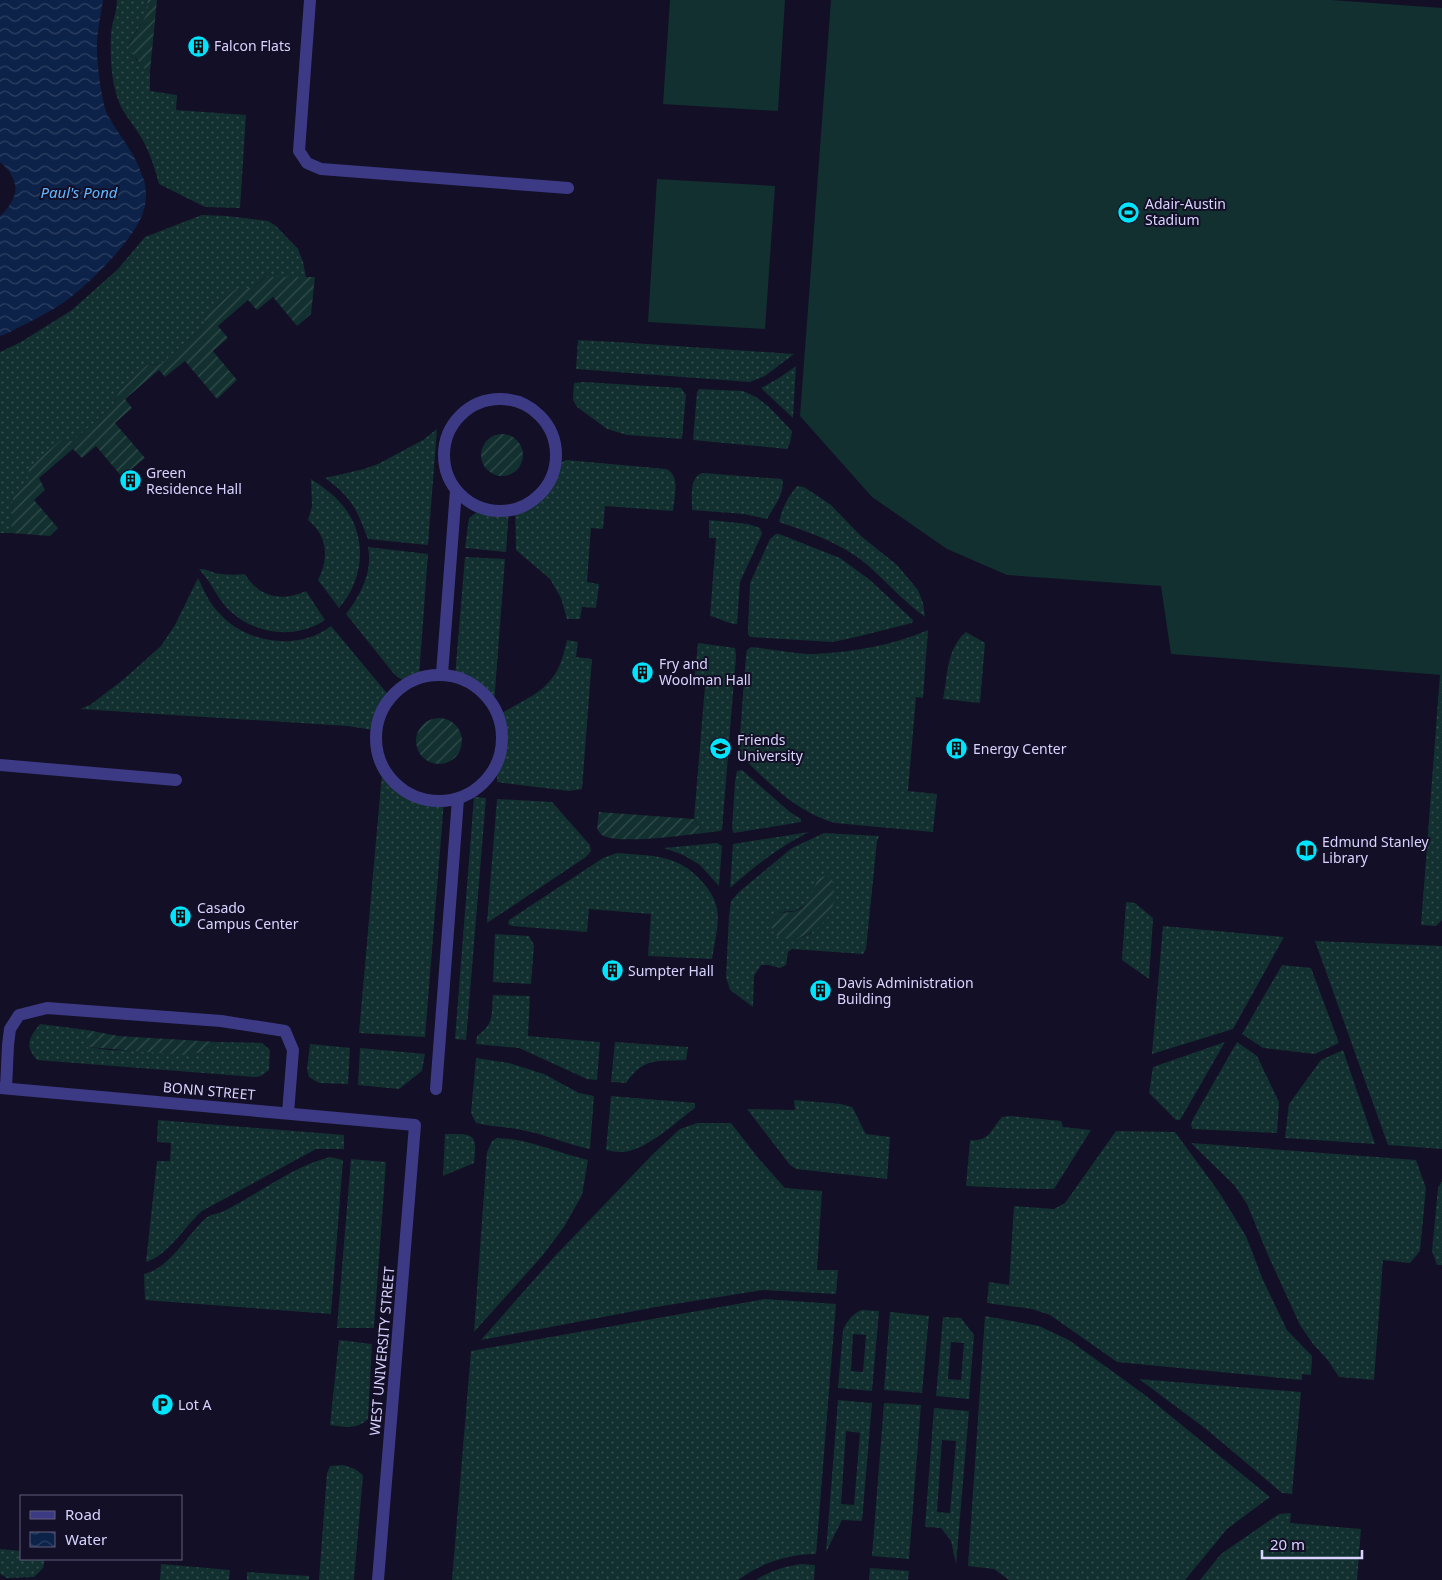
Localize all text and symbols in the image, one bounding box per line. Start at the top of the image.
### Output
building icon: Falcon Flats [186,34,210,58]
place label: Falcon Flats [214,36,291,55]
water label: Paul's Pond [40,182,118,202]
place label: Adair-Austin Stadium [1145,194,1226,229]
sports icon: Adair-Austin Stadium [1117,200,1141,224]
place label: Green Residence Hall [146,463,242,498]
building icon: Green Residence Hall [118,469,142,493]
place label: Fry and Woolman Hall [659,654,751,689]
building icon: Fry and Woolman Hall [631,660,655,684]
place label: Friends University [737,730,804,765]
school or university icon: Friends University [709,736,733,760]
building icon: Energy Center [945,737,969,761]
place label: Energy Center [973,739,1067,758]
place label: Edmund Stanley Library [1322,832,1430,867]
library icon: Edmund Stanley Library [1294,838,1318,862]
place label: Casado Campus Center [197,898,299,933]
building icon: Casado Campus Center [169,904,193,928]
building icon: Sumpter Hall [600,959,624,983]
place label: Sumpter Hall [628,961,714,980]
place label: Davis Administration Building [837,973,974,1008]
building icon: Davis Administration Building [809,979,833,1003]
street label: BONN STREET [162,1077,256,1104]
street label: WEST UNIVERSITY STREET [365,1265,398,1436]
parking icon: Lot A [150,1393,174,1417]
place label: Lot A [178,1395,211,1414]
legend [20,1495,182,1560]
text: Road [65,1504,101,1524]
scale bar [1262,1528,1362,1560]
text: Water [65,1529,107,1549]
text: 20 m [1270,1534,1305,1554]

